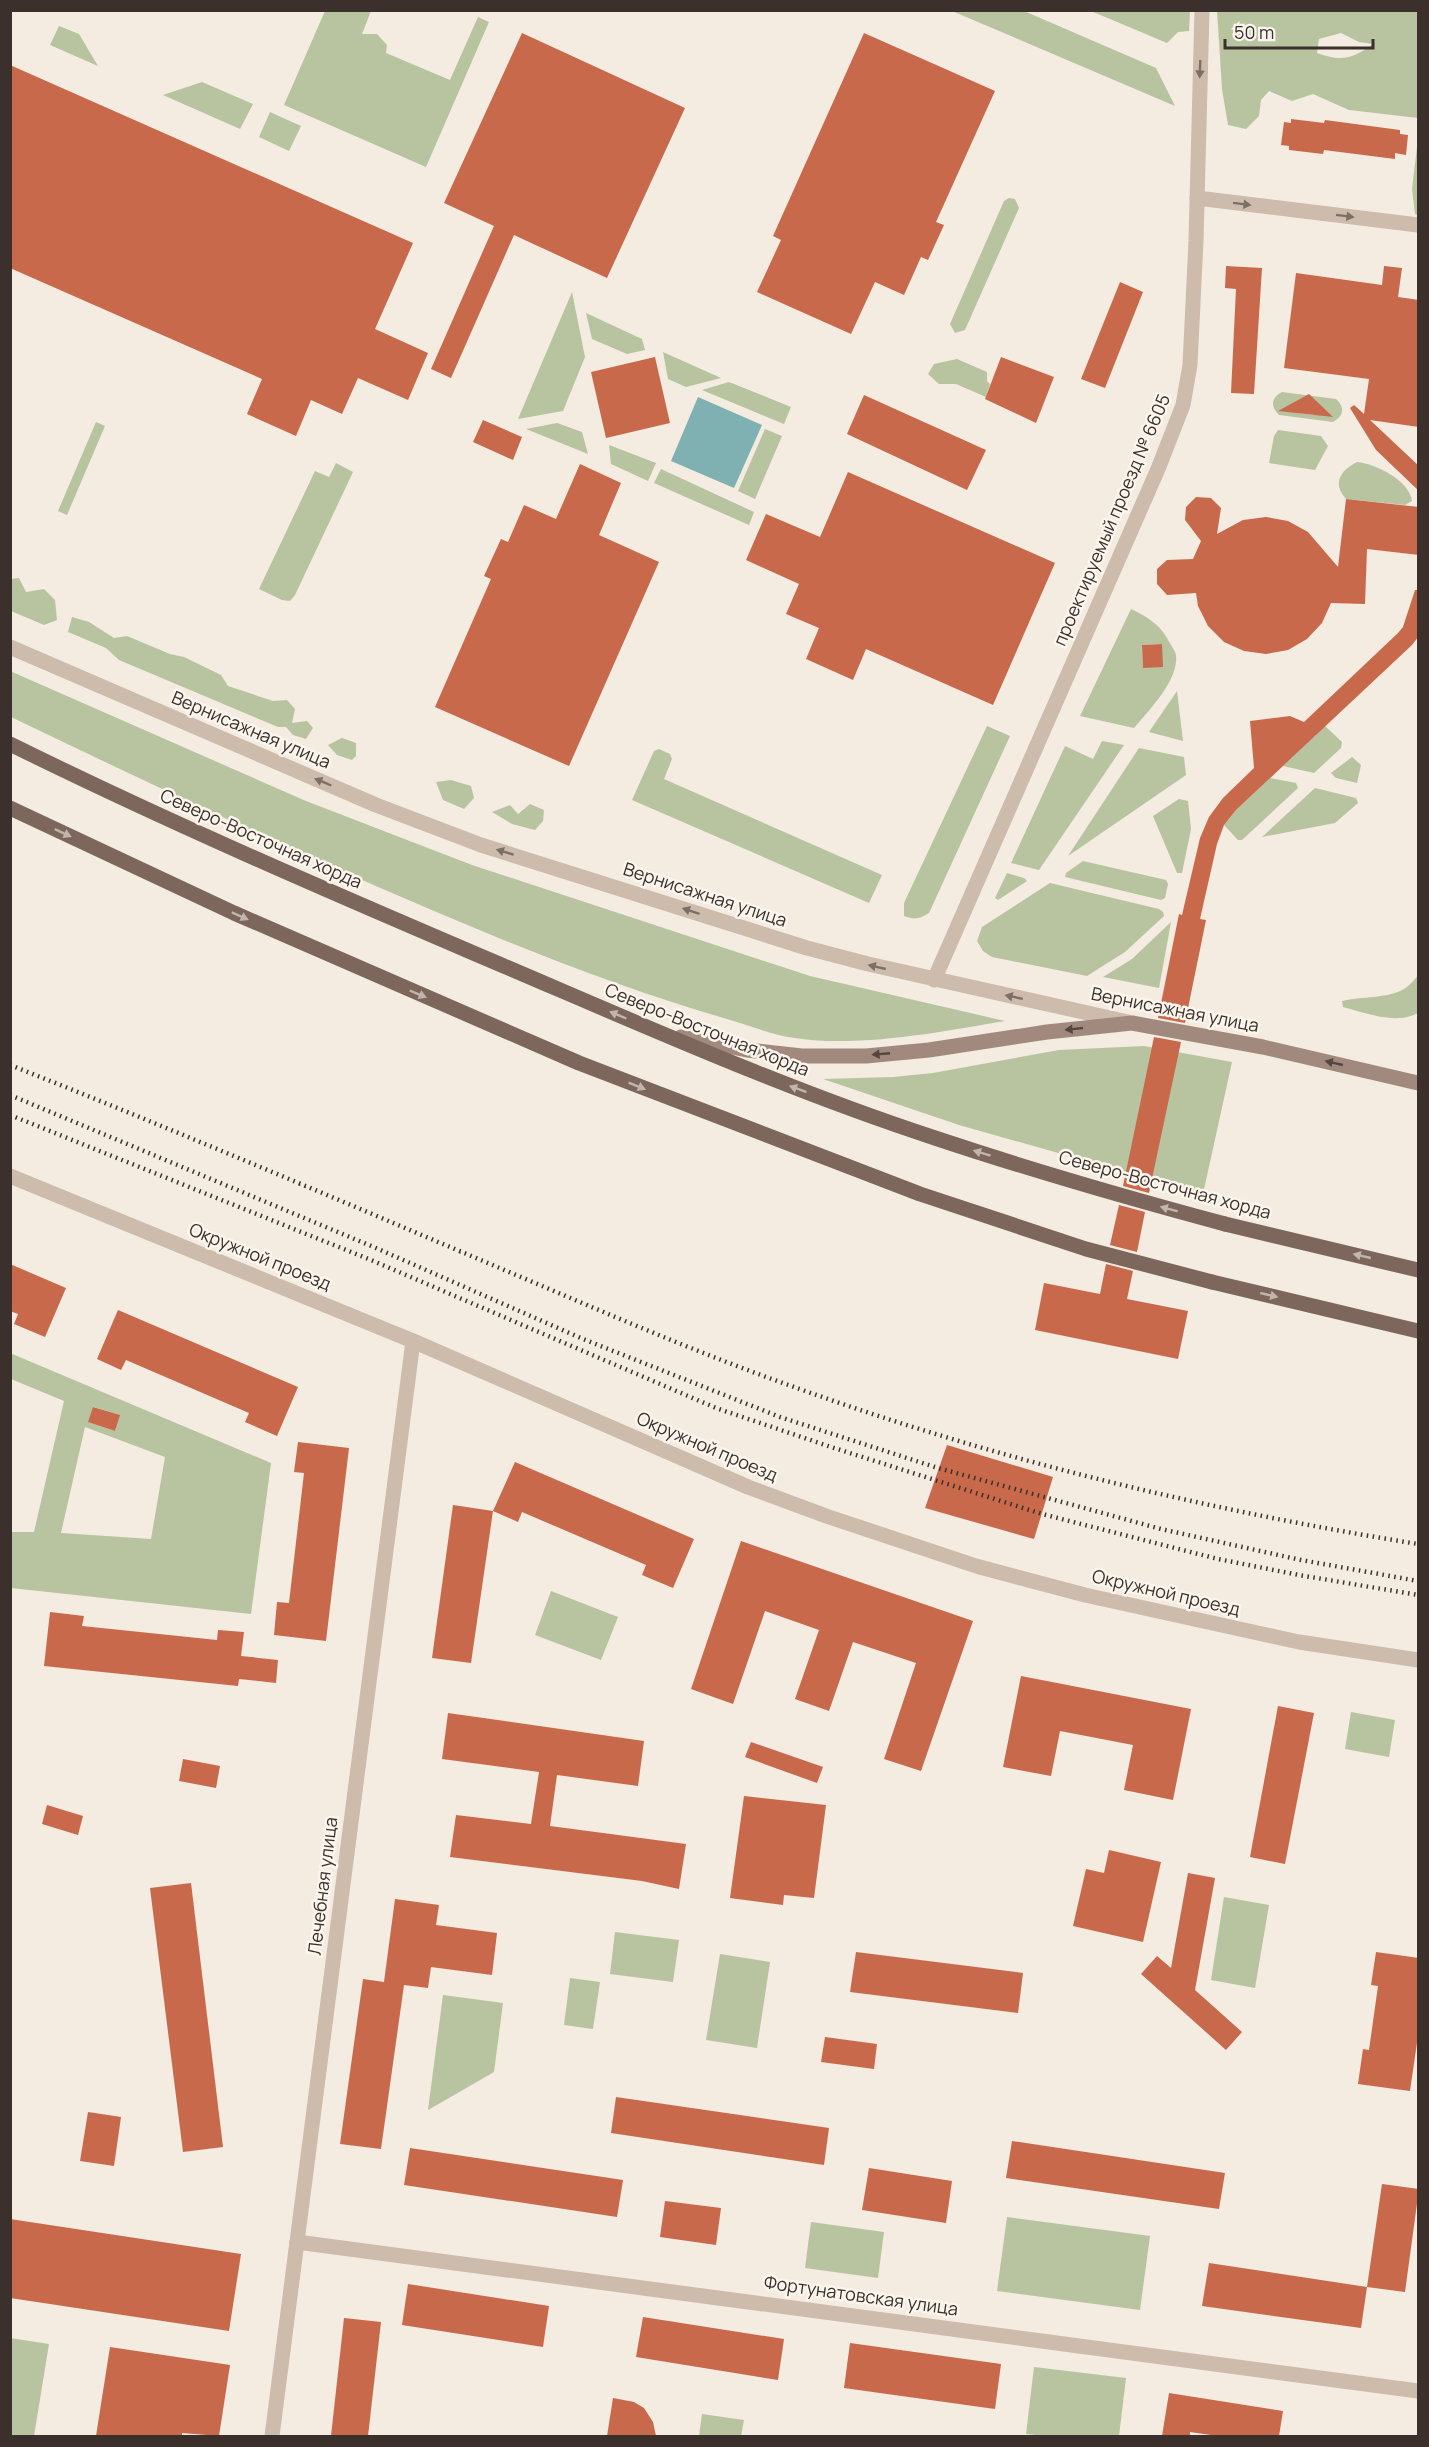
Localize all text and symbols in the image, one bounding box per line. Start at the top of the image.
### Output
scale bar [1225,12,1374,50]
text: 50 m [1234,20,1274,44]
one-way arrow [1195,59,1205,78]
one-way arrow [1232,199,1251,208]
one-way arrow [1335,211,1354,221]
street label: проектируемый проезд № 6605 [1047,390,1175,649]
street label: Вернисажная улица [168,685,335,773]
one-way arrow [313,777,331,787]
street label: Северо-Восточная хорда [157,783,366,894]
one-way arrow [55,828,72,837]
one-way arrow [496,847,514,856]
street label: Вернисажная улица [620,856,790,932]
one-way arrow [682,906,700,915]
one-way arrow [231,911,249,921]
one-way arrow [868,961,887,971]
street label: Северо-Восточная хорда [602,977,813,1081]
street label: Вернисажная улица [1089,981,1261,1037]
one-way arrow [410,990,427,999]
one-way arrow [1004,992,1023,1001]
one-way arrow [608,1010,626,1020]
one-way arrow [1065,1024,1084,1034]
one-way arrow [871,1049,890,1059]
one-way arrow [1325,1058,1344,1068]
one-way arrow [628,1082,646,1091]
one-way arrow [789,1083,807,1093]
street label: Северо-Восточная хорда [1057,1144,1274,1224]
one-way arrow [973,1148,991,1157]
one-way arrow [1160,1203,1178,1213]
street label: Окружной проезд [186,1217,335,1296]
one-way arrow [1352,1251,1371,1261]
one-way arrow [1259,1291,1278,1301]
street label: Окружной проезд [633,1406,782,1487]
street label: Окружной проезд [1090,1563,1243,1621]
street label: Лечебная улица [302,1815,342,1956]
street label: Фортунатовская улица [763,2270,960,2321]

